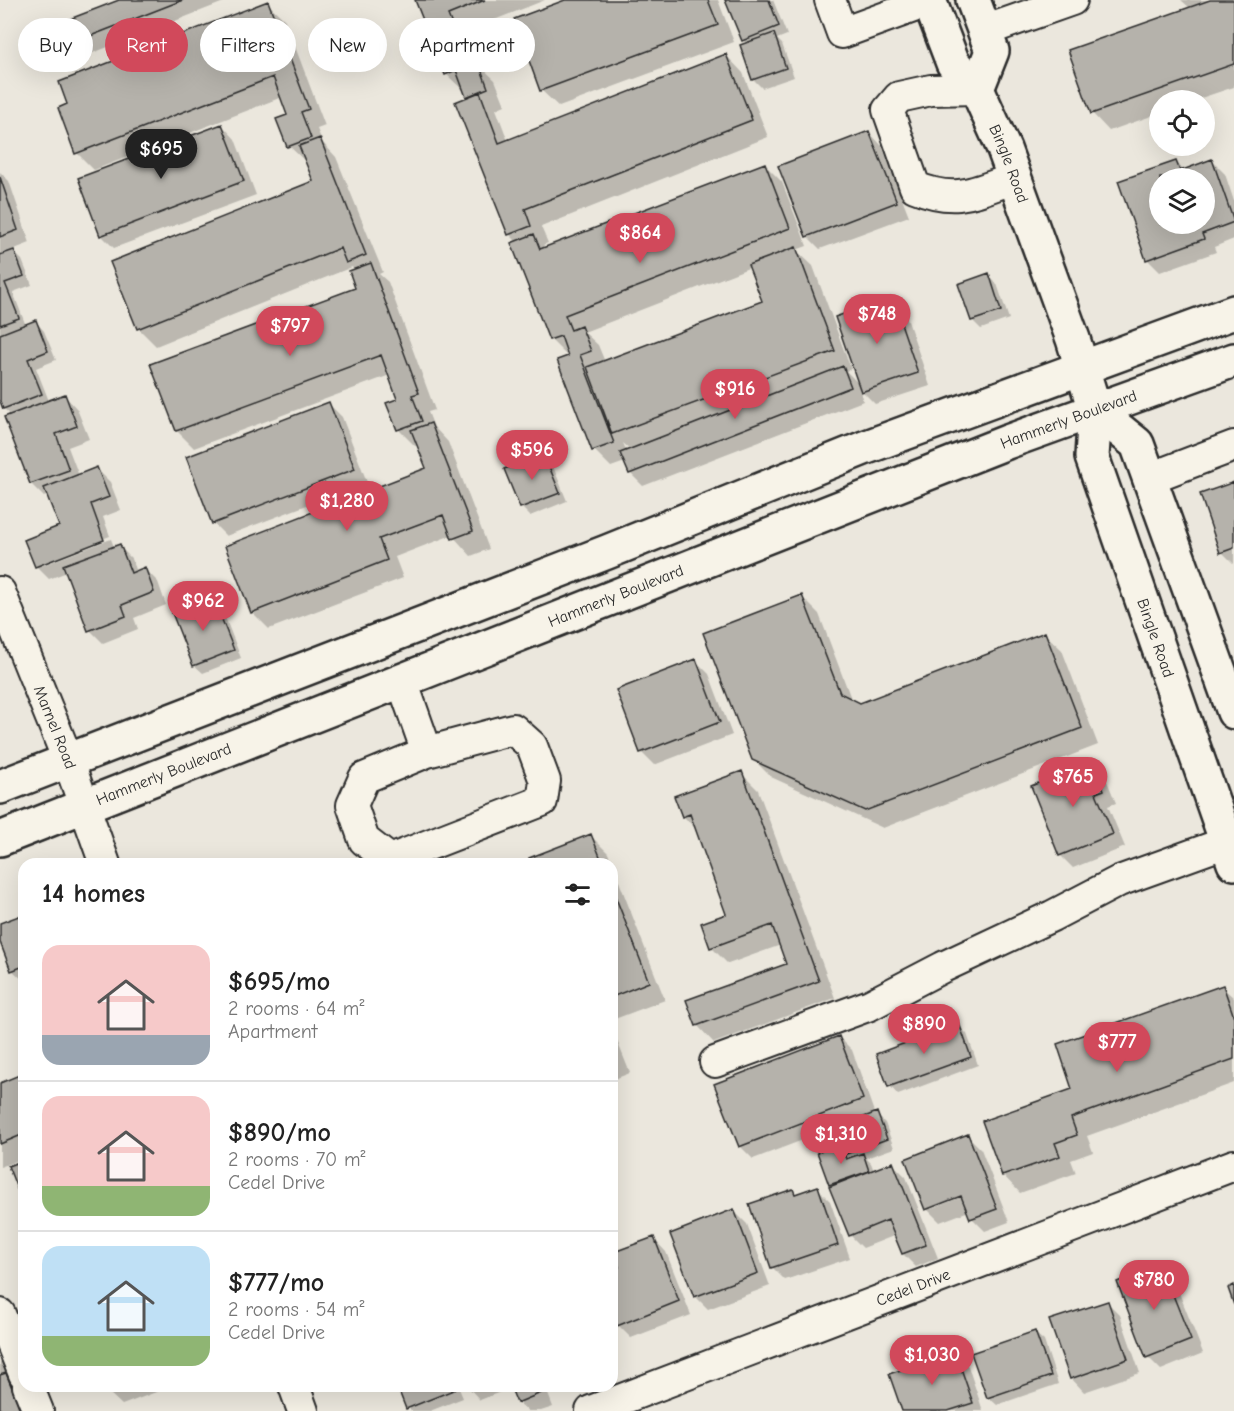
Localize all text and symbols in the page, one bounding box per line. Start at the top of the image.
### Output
chip: Buy [18,18,93,72]
chip: Rent [105,18,188,72]
chip: Filters [200,18,296,72]
chip: New [308,18,387,72]
chip: Apartment [399,18,535,72]
map controls [1149,90,1215,234]
button: locate [1149,90,1215,156]
street label: Bingle Road [985,122,1032,205]
pin: $695 [125,129,197,180]
text: $695 [139,137,183,160]
button: layers [1149,168,1215,234]
pin: $864 [604,213,676,264]
text: $864 [619,221,661,244]
pin: $748 [841,294,913,345]
text: $748 [857,302,897,325]
pin: $797 [254,306,326,357]
text: $797 [270,314,310,337]
pin: $916 [699,369,771,420]
text: $916 [715,377,755,400]
street label: Hammerly Boulevard [998,387,1139,453]
pin: $596 [496,430,568,481]
text: $596 [510,438,554,461]
pin: $1,280 [298,481,396,532]
text: $1,280 [319,489,375,512]
street label: Hammerly Boulevard [546,561,686,631]
pin: $962 [167,581,239,632]
text: $962 [182,589,224,612]
street label: Bingle Road [1133,596,1177,680]
street label: Marnel Road [30,683,79,771]
street label: Hammerly Boulevard [94,740,234,809]
pin: $765 [1037,757,1109,808]
text: $765 [1052,765,1094,788]
icon: filters [561,878,594,911]
text: 14 homes [42,879,145,909]
text: $695/mo [228,967,330,997]
icon: home [90,969,162,1041]
text: 2 rooms · 64 m² [228,997,364,1020]
pin: $890 [888,1004,960,1055]
text: $890 [902,1012,946,1035]
text: Apartment [228,1020,318,1043]
pin: $777 [1081,1022,1153,1073]
text: $777 [1097,1030,1137,1053]
pin: $1,310 [792,1114,890,1165]
text: $890/mo [228,1118,331,1148]
icon: home [90,1120,162,1192]
text: $1,310 [815,1122,867,1145]
text: 2 rooms · 70 m² [228,1148,365,1171]
text: Cedel Drive [228,1171,325,1194]
pin: $780 [1118,1260,1190,1311]
street label: Cedel Drive [874,1265,953,1310]
text: $777/mo [228,1268,324,1298]
text: $780 [1133,1268,1175,1291]
icon: home [90,1270,162,1342]
text: 2 rooms · 54 m² [228,1298,364,1321]
text: Cedel Drive [228,1321,325,1344]
pin: $1,030 [883,1335,981,1386]
text: $1,030 [904,1343,960,1366]

